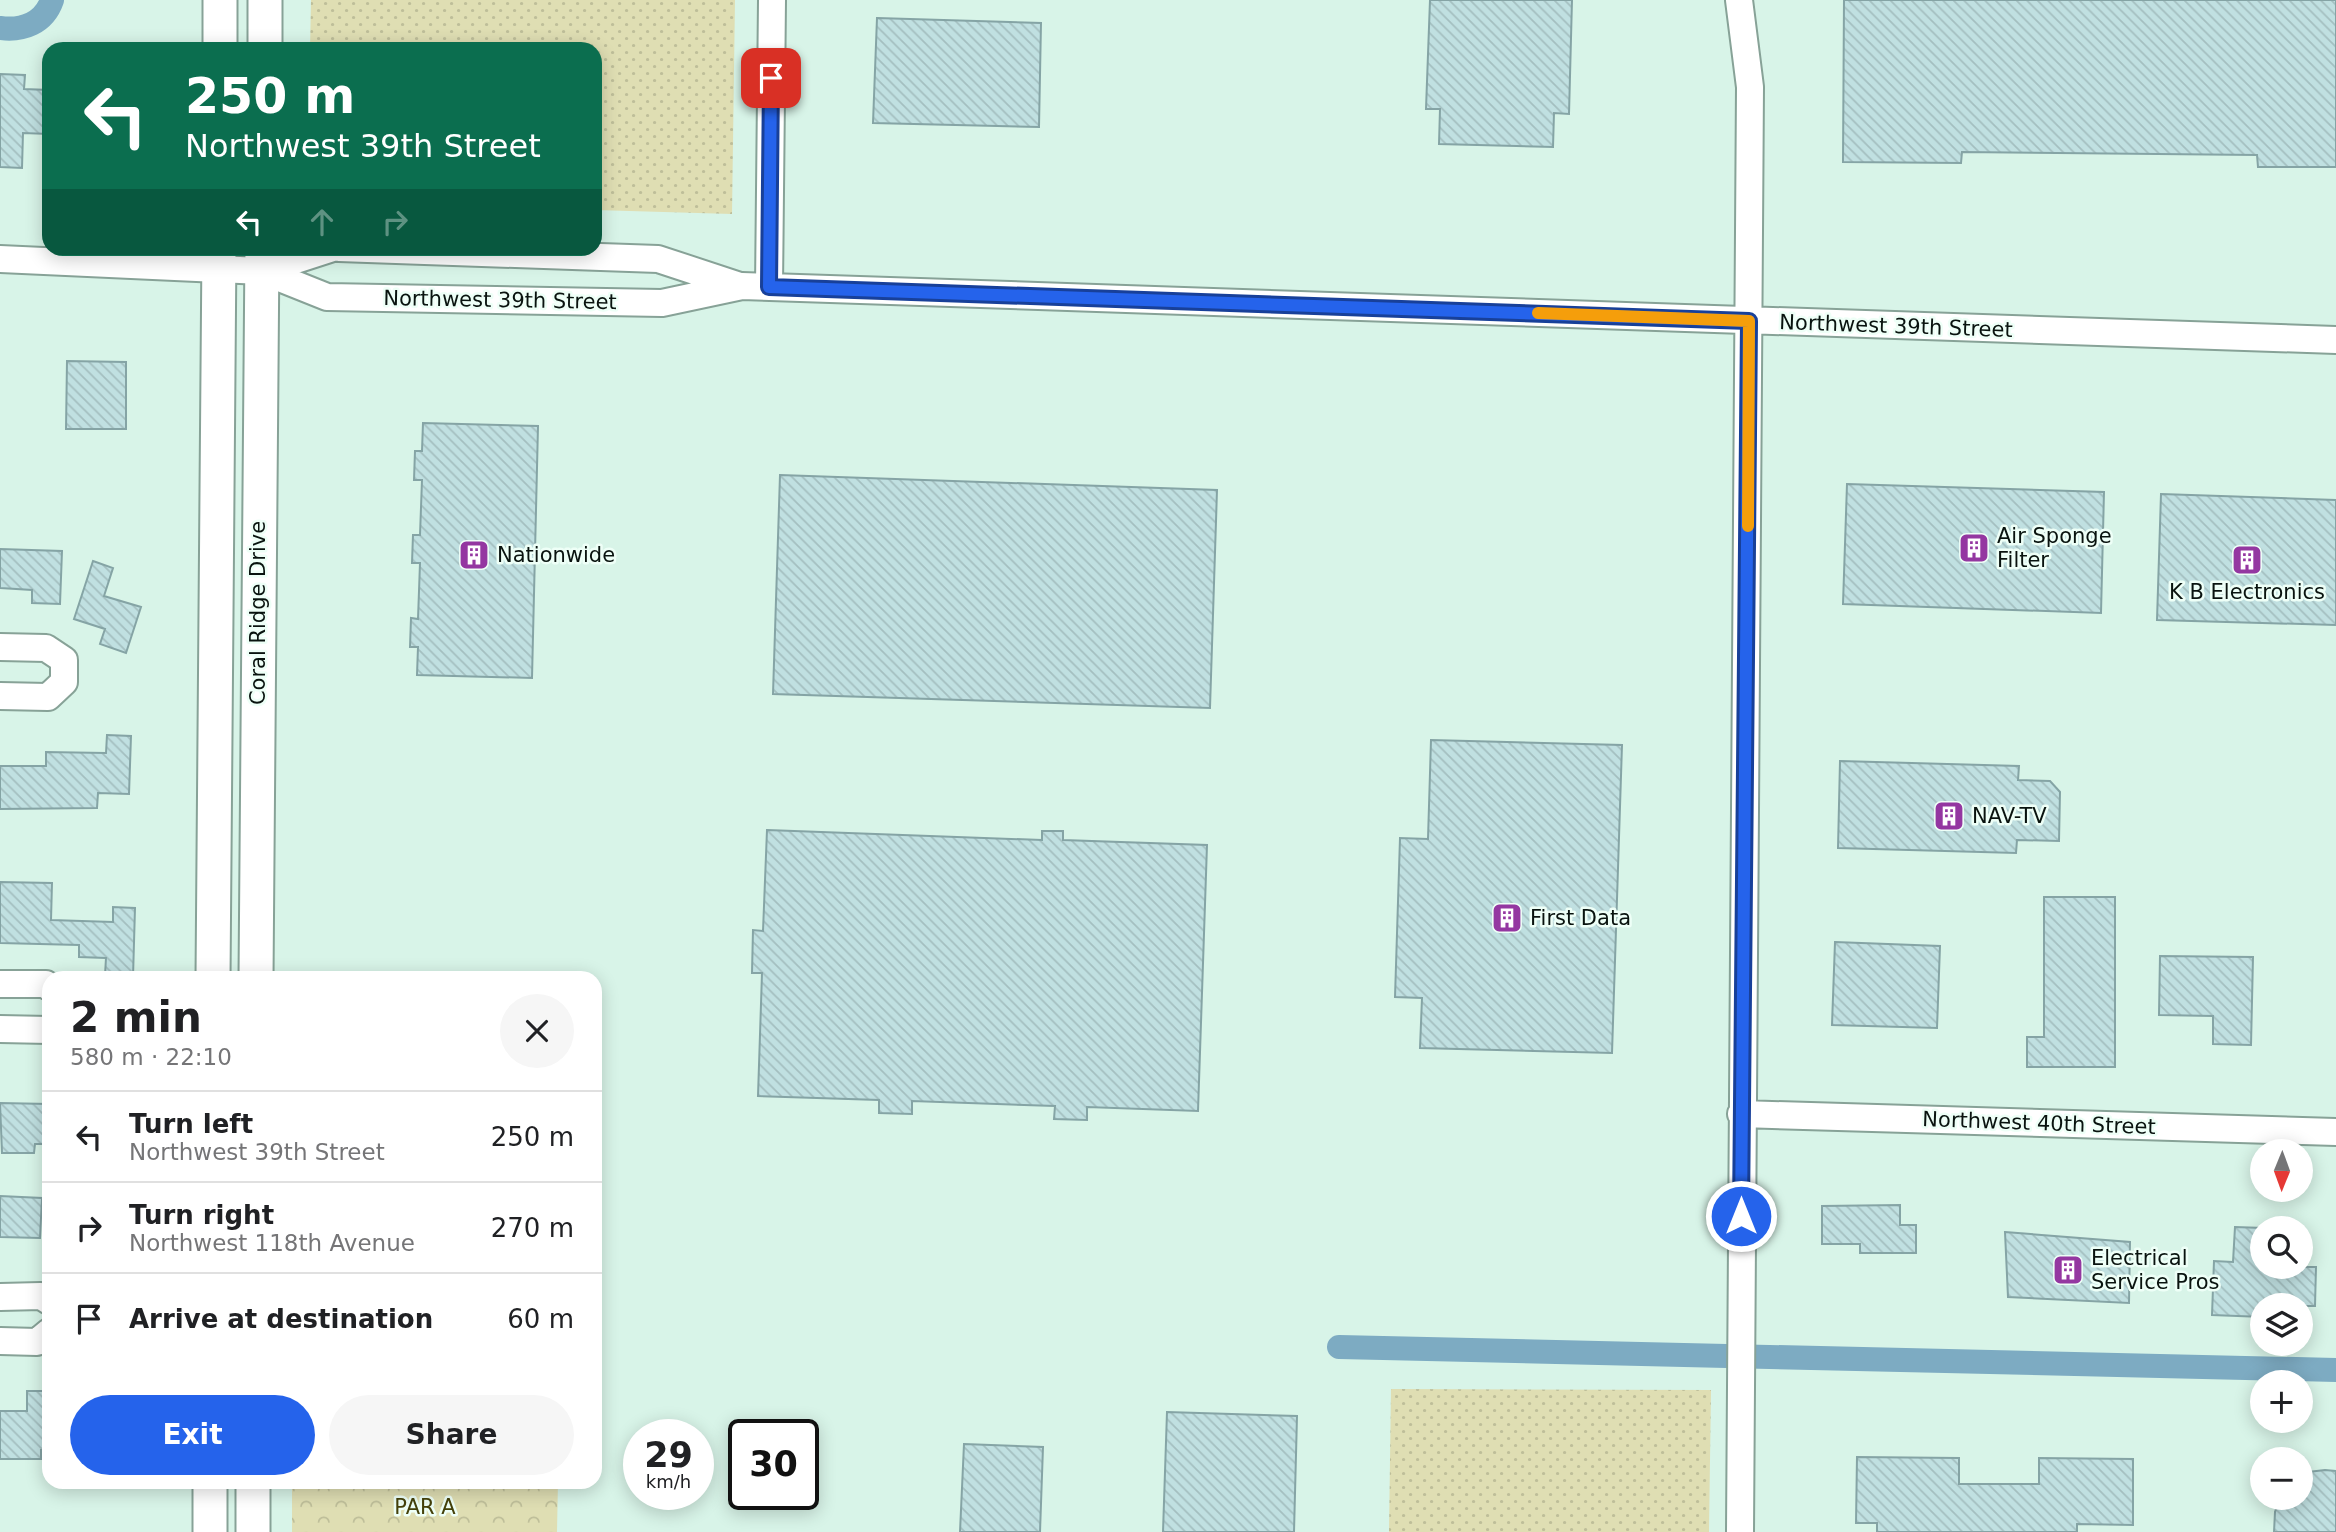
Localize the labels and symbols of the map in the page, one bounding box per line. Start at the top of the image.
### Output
pin [741,48,801,108]
street label: Northwest 39th Street [383,286,617,314]
street label: Northwest 39th Street [1779,310,2013,342]
street label: Coral Ridge Drive [246,521,270,705]
place label: Air Sponge Filter [1997,524,2112,572]
building icon: Air Sponge Filter [1957,531,1991,565]
building icon: Nationwide [457,538,491,572]
place label: Nationwide [497,543,615,567]
building icon: K B Electronics [2230,543,2264,577]
place label: K B Electronics [2169,580,2325,604]
building icon: NAV-TV [1932,799,1966,833]
place label: NAV-TV [1972,804,2047,828]
building icon: First Data [1490,901,1524,935]
place label: First Data [1530,906,1631,930]
street label: Northwest 40th Street [1922,1107,2156,1139]
north arrow [2250,1139,2314,1202]
position arrow [1704,1179,1778,1253]
place label: Electrical Service Pros [2091,1246,2220,1294]
building icon: Electrical Service Pros [2051,1253,2085,1287]
speed limit sign: 30 [728,1419,819,1510]
park label: PAR A [394,1495,456,1519]

